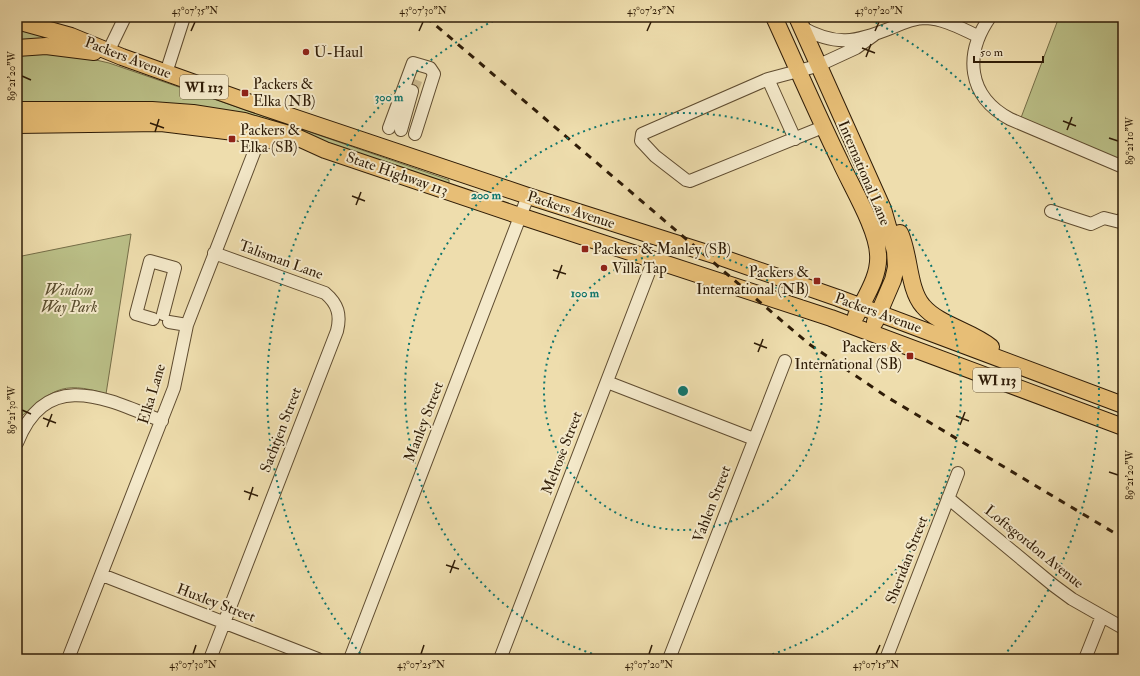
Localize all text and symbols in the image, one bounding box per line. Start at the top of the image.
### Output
text: 43°07'35"N [172,5,218,17]
text: 43°07'30"N [399,5,447,17]
text: 43°07'25"N [627,5,675,17]
text: 43°07'20"N [855,5,903,17]
street label: Packers Avenue [82,33,174,83]
scale bar [974,38,1043,64]
place label: U-Haul [314,43,363,62]
text: 50 m [980,45,1004,60]
marker: U-Haul [301,47,311,57]
text: 89°21'20"W [6,51,18,101]
road number: WI 113 [180,75,228,99]
place label: Packers & Elka (NB) [253,75,316,111]
marker: Packers & Elka (NB) [240,88,250,98]
text: 300 m [375,90,404,105]
text: 89°21'10"W [1124,116,1136,165]
street label: International Lane [833,118,895,228]
place label: Packers & Elka (SB) [240,121,300,157]
marker: Packers & Elka (SB) [227,134,237,144]
street label: State Highway 113 [344,148,450,200]
street label: Packers Avenue [525,187,617,233]
text: 200 m [471,188,502,203]
street label: Talisman Lane [236,236,326,284]
place label: Packers & Manley (SB) [593,240,731,259]
marker: Packers & Manley (SB) [580,244,590,254]
place label: Villa Tap [612,259,667,279]
marker: Villa Tap [599,263,609,273]
place label: Packers & International (NB) [696,263,809,299]
marker: Packers & International (NB) [812,276,822,286]
park label: Windom Way Park [41,281,97,317]
text: 100 m [571,286,600,301]
street label: Packers Avenue [832,288,924,338]
place label: Packers & International (SB) [794,338,902,374]
marker: Packers & International (SB) [905,351,915,361]
street label: Elka Lane [134,362,170,426]
road number: WI 113 [973,368,1021,392]
street label: Manley Street [400,379,448,465]
street label: Sachtjen Street [256,384,306,475]
centre of rings [676,384,690,398]
text: 89°21'30"W [6,385,18,434]
street label: Melrose Street [537,408,587,497]
text: 89°21'20"W [1124,450,1136,500]
street label: Vahlen Street [689,463,735,545]
street label: Loftsgordon Avenue [981,501,1087,593]
street label: Sheridan Street [882,513,933,607]
street label: Huxley Street [174,579,258,627]
text: 43°07'30"N [169,659,217,671]
text: 43°07'25"N [397,659,445,671]
text: 43°07'20"N [625,659,673,671]
text: 43°07'15"N [853,659,899,671]

